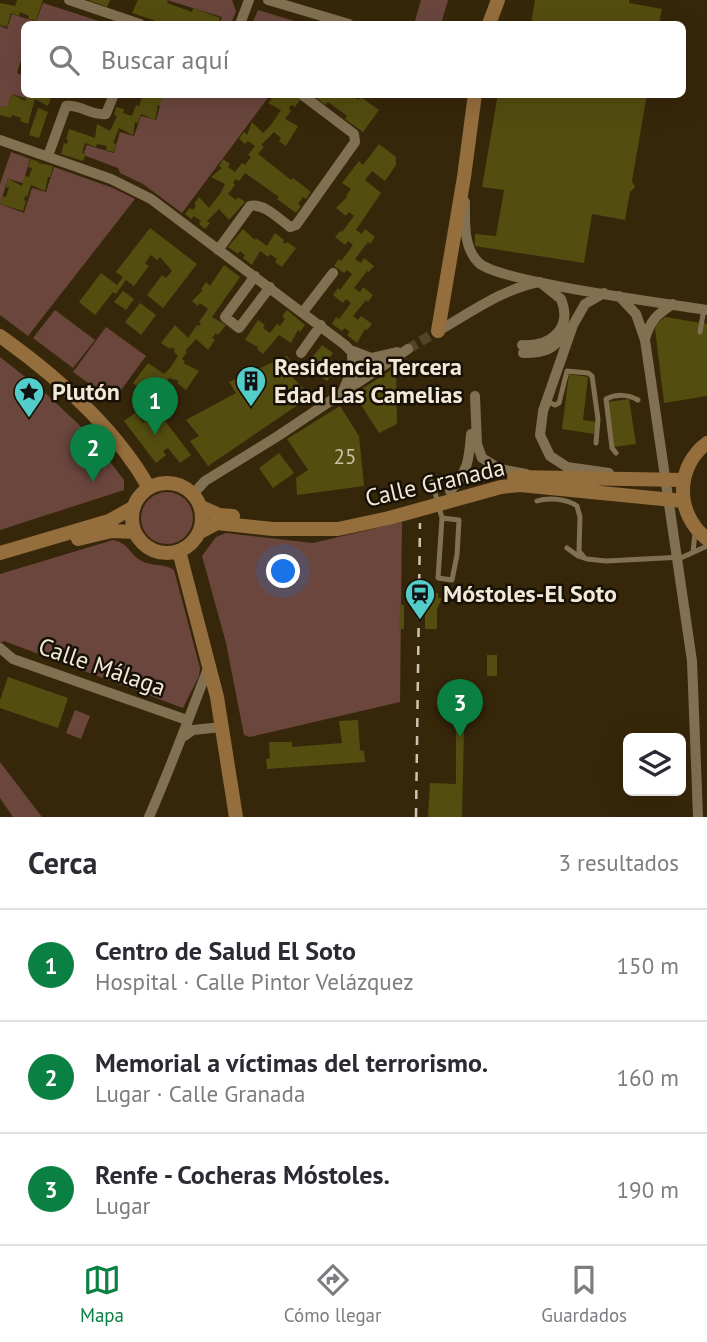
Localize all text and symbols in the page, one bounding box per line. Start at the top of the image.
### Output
search box [21,21,686,98]
icon: search [45,41,83,79]
text: Buscar aquí [101,43,229,76]
place label: Residencia Tercera Edad Las Camelias [274,351,463,410]
building icon: Residencia Tercera Edad Las Camelias [234,364,268,408]
place icon: Plutón [12,375,46,419]
place label: Plutón [52,376,120,407]
pin: 1 [132,377,178,435]
pin: 2 [70,424,116,482]
house number: 25 [334,443,356,470]
street label: Calle Granada [362,451,508,514]
your location [266,554,300,588]
station icon: Móstoles-El Soto [403,577,437,621]
place label: Móstoles-El Soto [443,578,617,609]
street label: Calle Málaga [35,630,170,703]
pin: 3 [437,679,483,737]
map controls [623,733,686,796]
button: layers [623,733,686,796]
text: Cerca [28,843,97,882]
text: 3 resultados [558,848,679,877]
text: Centro de Salud El Soto [95,934,356,967]
text: 1 [44,951,58,980]
text: 150 m [617,951,679,980]
text: Hospital · Calle Pintor Velázquez [95,967,413,996]
text: Memorial a víctimas del terrorismo. [95,1046,488,1079]
text: 2 [44,1063,58,1092]
text: 160 m [617,1063,679,1092]
text: Lugar · Calle Granada [95,1079,305,1108]
text: Renfe - Cocheras Móstoles. [95,1158,390,1191]
text: 3 [44,1175,58,1204]
text: 190 m [617,1175,679,1204]
text: Lugar [95,1191,150,1220]
tab: Mapa [80,1261,124,1327]
tab: Cómo llegar [284,1261,382,1327]
tab: Guardados [541,1261,627,1327]

